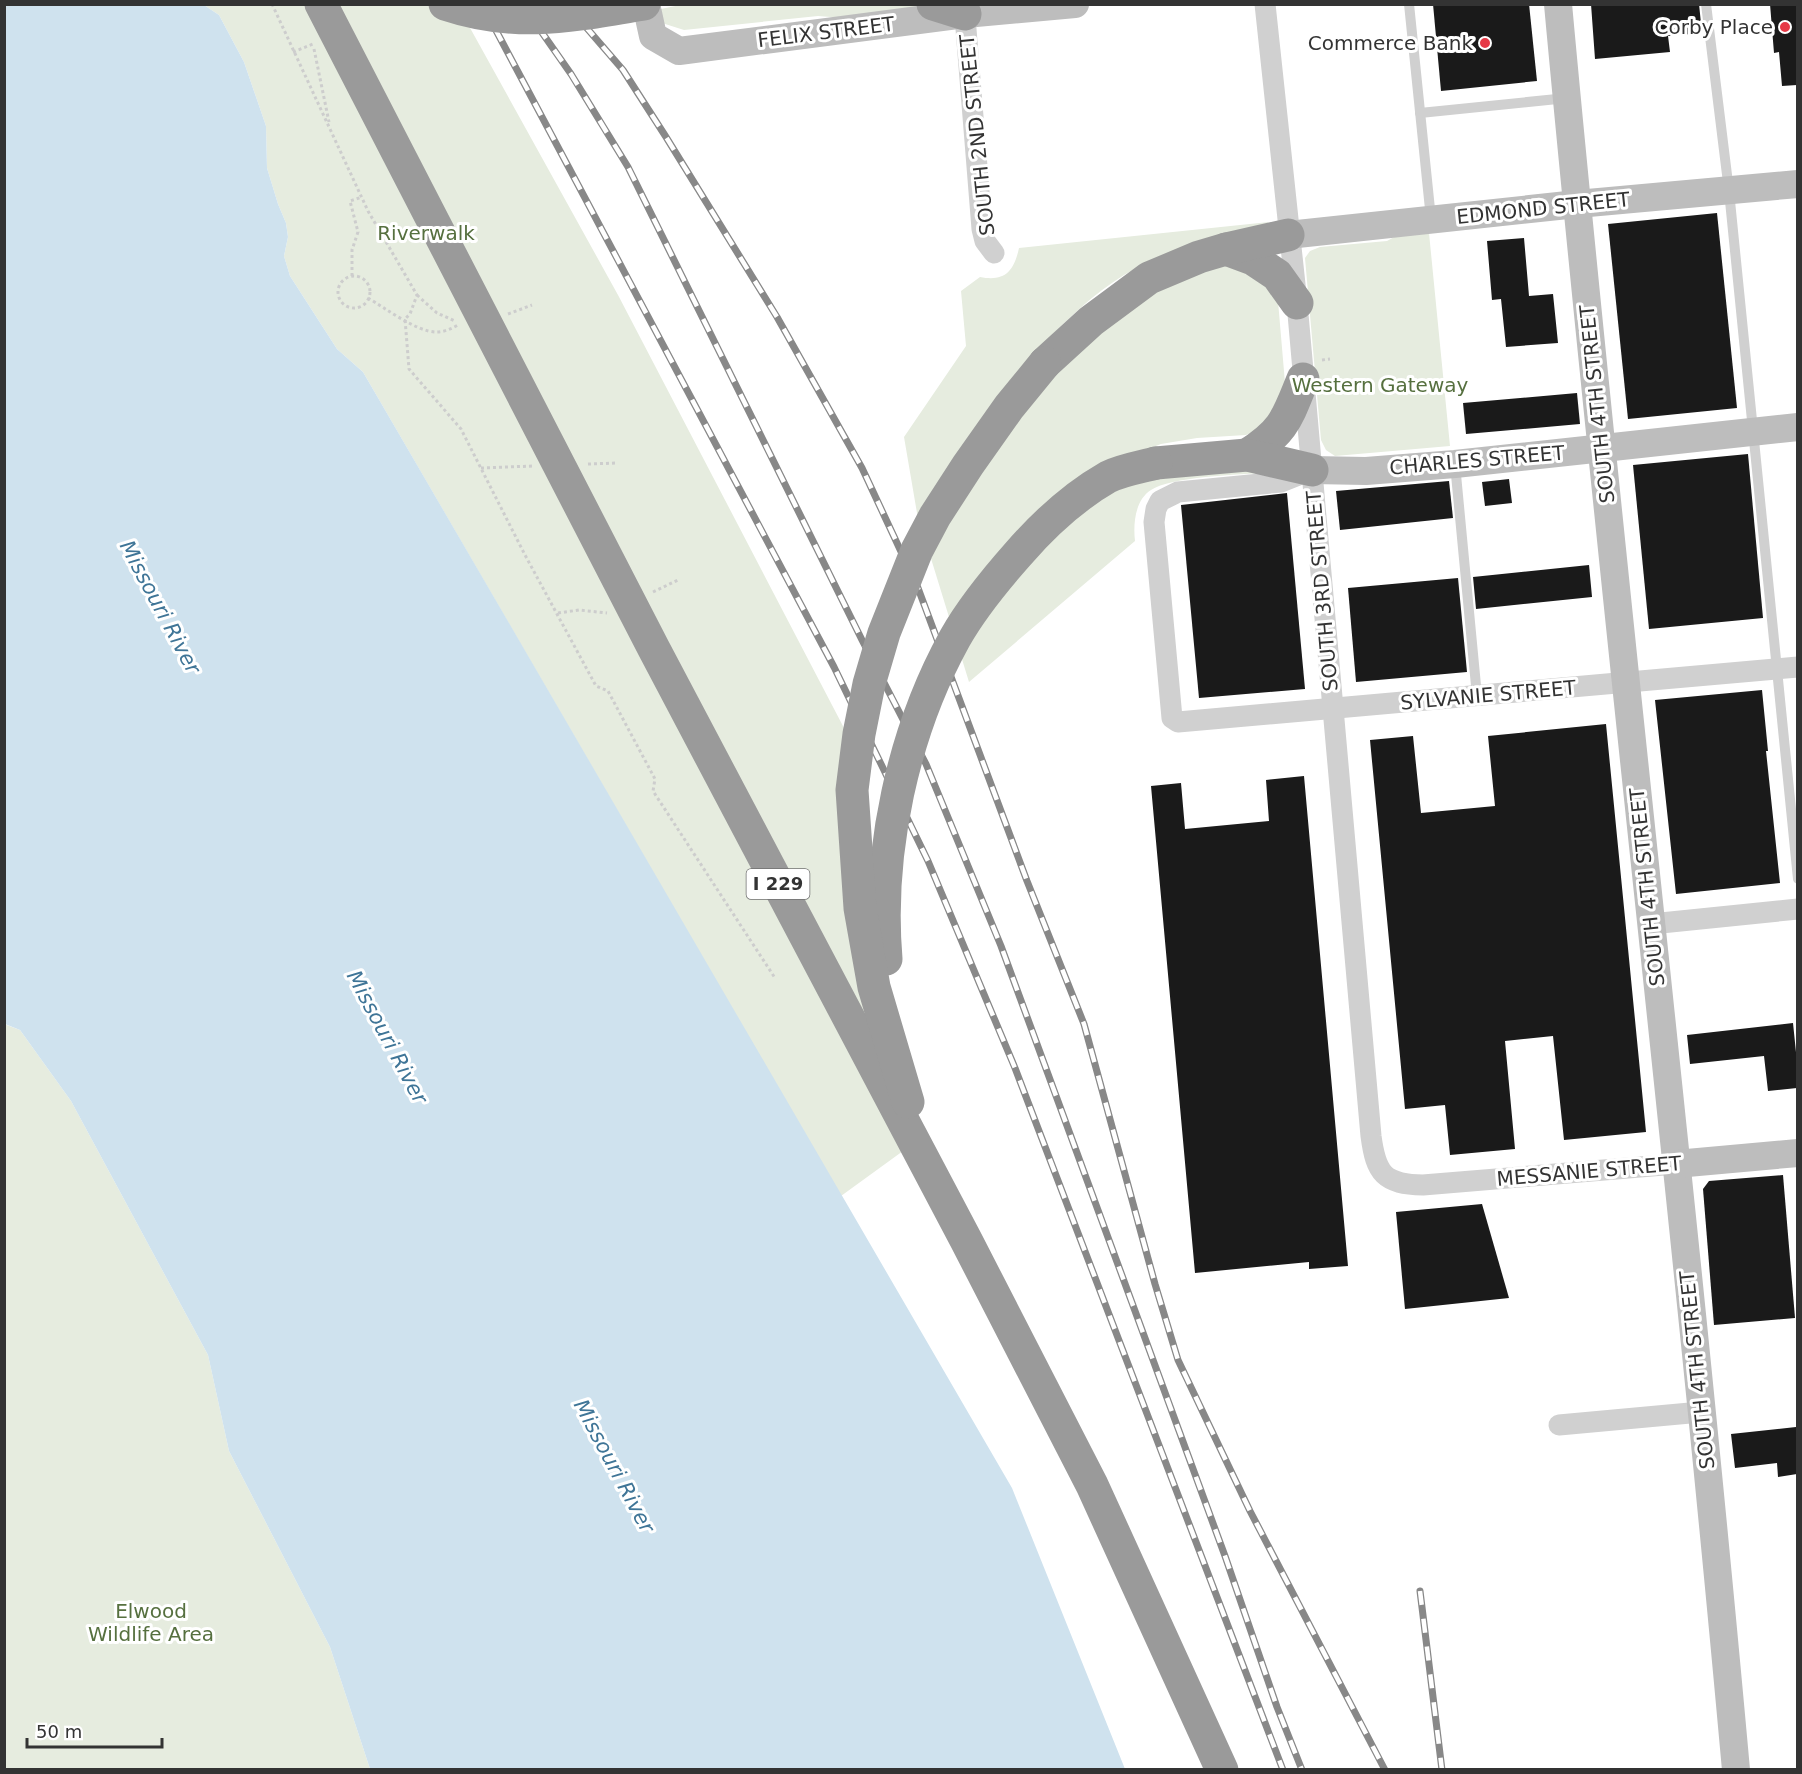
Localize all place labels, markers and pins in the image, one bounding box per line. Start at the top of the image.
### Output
place label: Corby Place [1655,15,1773,39]
marker: Corby Place [1778,20,1792,34]
place label: Commerce Bank [1308,31,1473,55]
marker: Commerce Bank [1478,36,1492,50]

